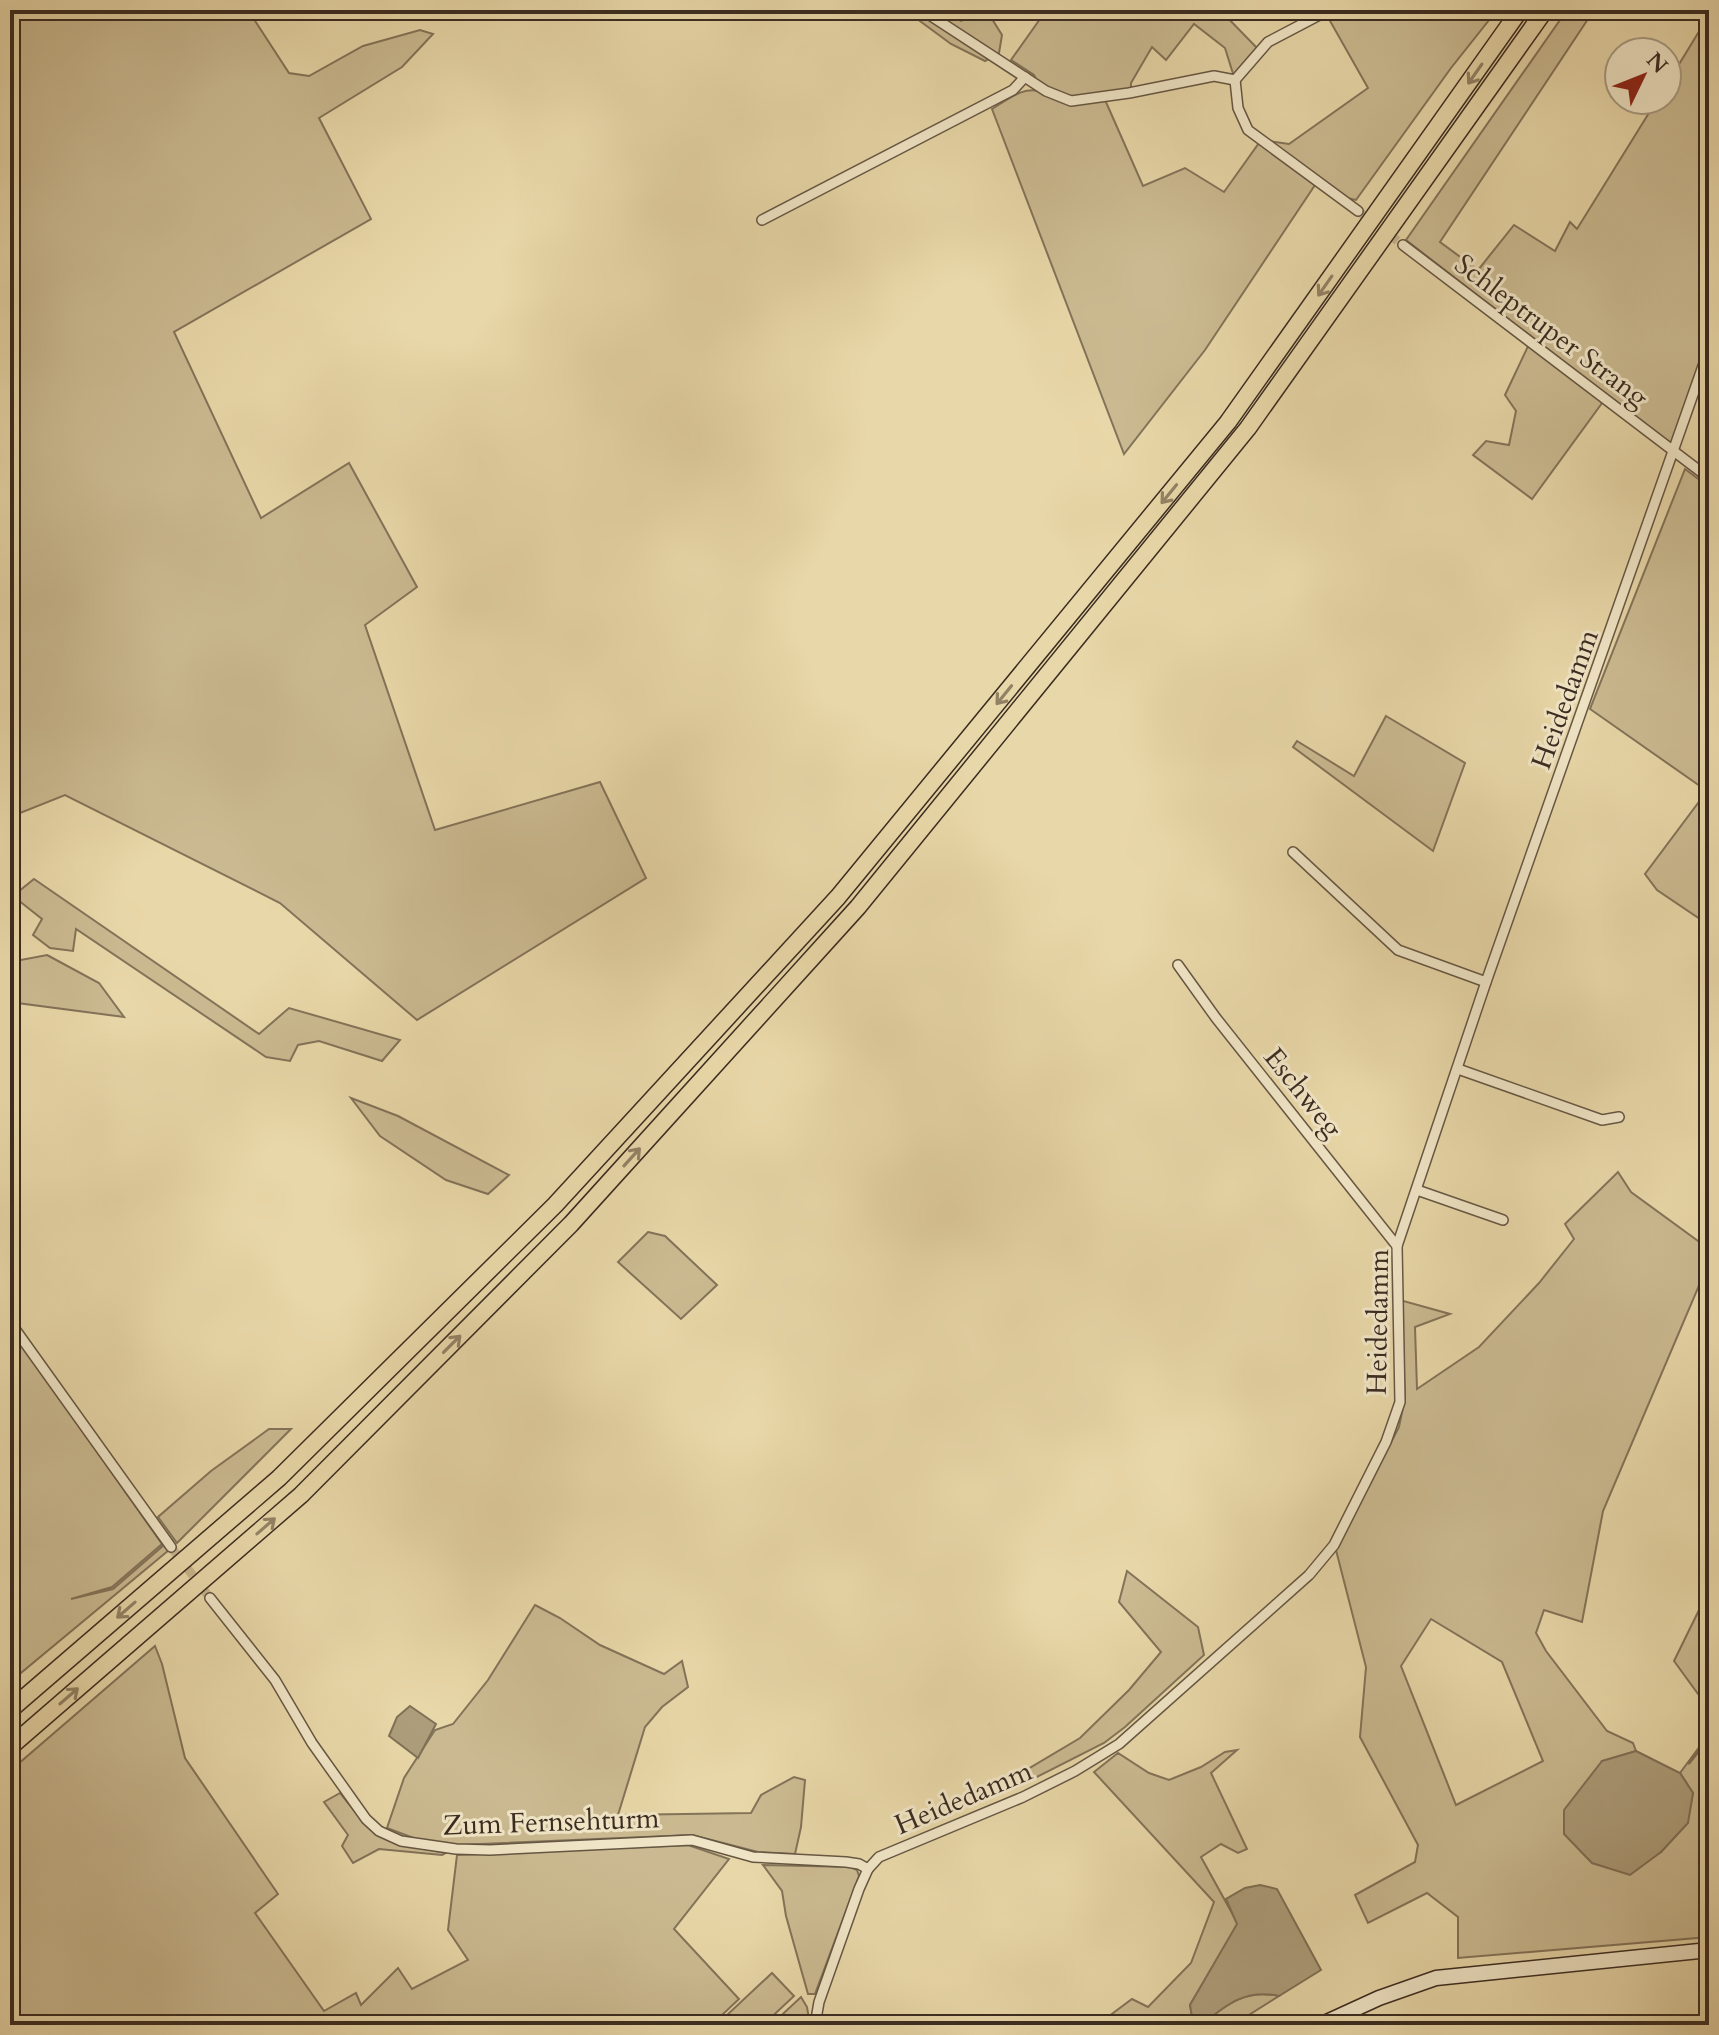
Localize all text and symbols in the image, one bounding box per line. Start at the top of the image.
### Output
north arrow [1603,36,1683,116]
text: N [1639,46,1674,80]
one-way arrow [1467,62,1483,84]
street label: Schleptruper Strang [1447,245,1656,416]
one-way arrow [1316,275,1333,296]
one-way arrow [1160,483,1178,504]
street label: Heidedamm [1522,624,1608,774]
one-way arrow [995,684,1013,705]
street label: Eschweg [1255,1040,1351,1146]
one-way arrow [623,1147,641,1167]
street label: Heidedamm [1358,1248,1398,1395]
one-way arrow [442,1335,461,1354]
one-way arrow [255,1517,275,1535]
one-way arrow [117,1601,137,1619]
one-way arrow [58,1687,79,1705]
street label: Heidedamm [889,1752,1038,1844]
street label: Zum Fernsehturm [442,1799,660,1845]

